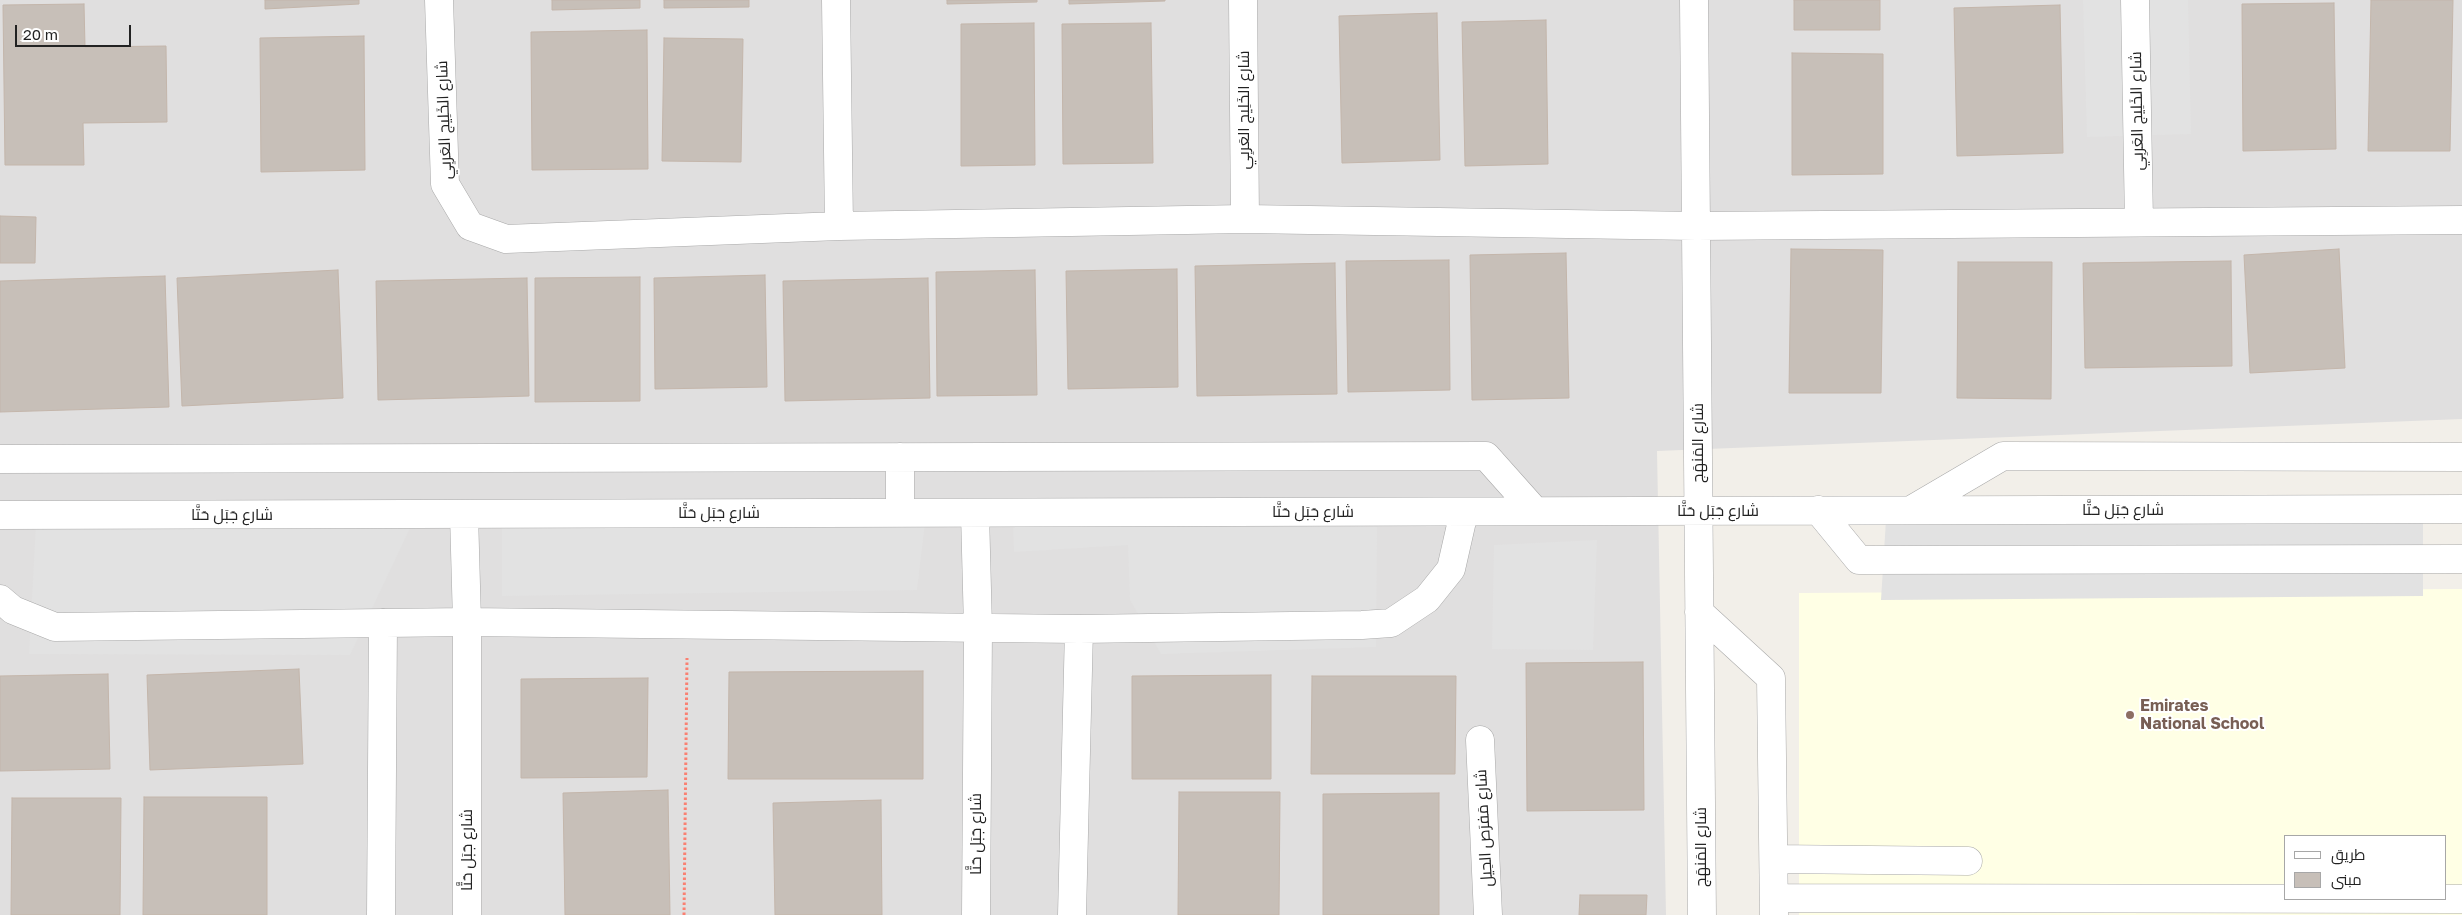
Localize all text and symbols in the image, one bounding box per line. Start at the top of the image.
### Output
scale bar [18,15,134,47]
text: 20 m [23,25,58,43]
street label: شارع الخَلِيج العَربِي [1234,50,1254,170]
street label: شارع الخَلِيج العَربِي [2126,51,2148,171]
street label: شارع الخَلِيج العَربِي [432,60,456,180]
street label: شارع المَنهَج [1688,403,1708,483]
street label: شارع جَبَل حَتَّا [2082,500,2164,520]
street label: شارع جَبَل حَتَّا [1677,501,1759,521]
street label: شارع جَبَل حَتَّا [1272,502,1354,522]
street label: شارع جَبَل حَتَّا [678,503,760,523]
street label: شارع جَبَل حَتَّا [191,505,273,525]
place label: Emirates National School [2140,696,2264,734]
marker: Emirates National School [2124,709,2136,721]
street label: شارع مَفرَص الحِيل [1471,769,1497,887]
street label: شارع جَبَل حَتَّا [966,793,986,875]
street label: شارع المَنهَج [1691,807,1711,887]
street label: شارع جَبَل حَتَّا [457,809,477,891]
legend [2284,835,2447,900]
text: طريق [2331,845,2365,863]
text: مبنى [2331,870,2362,888]

